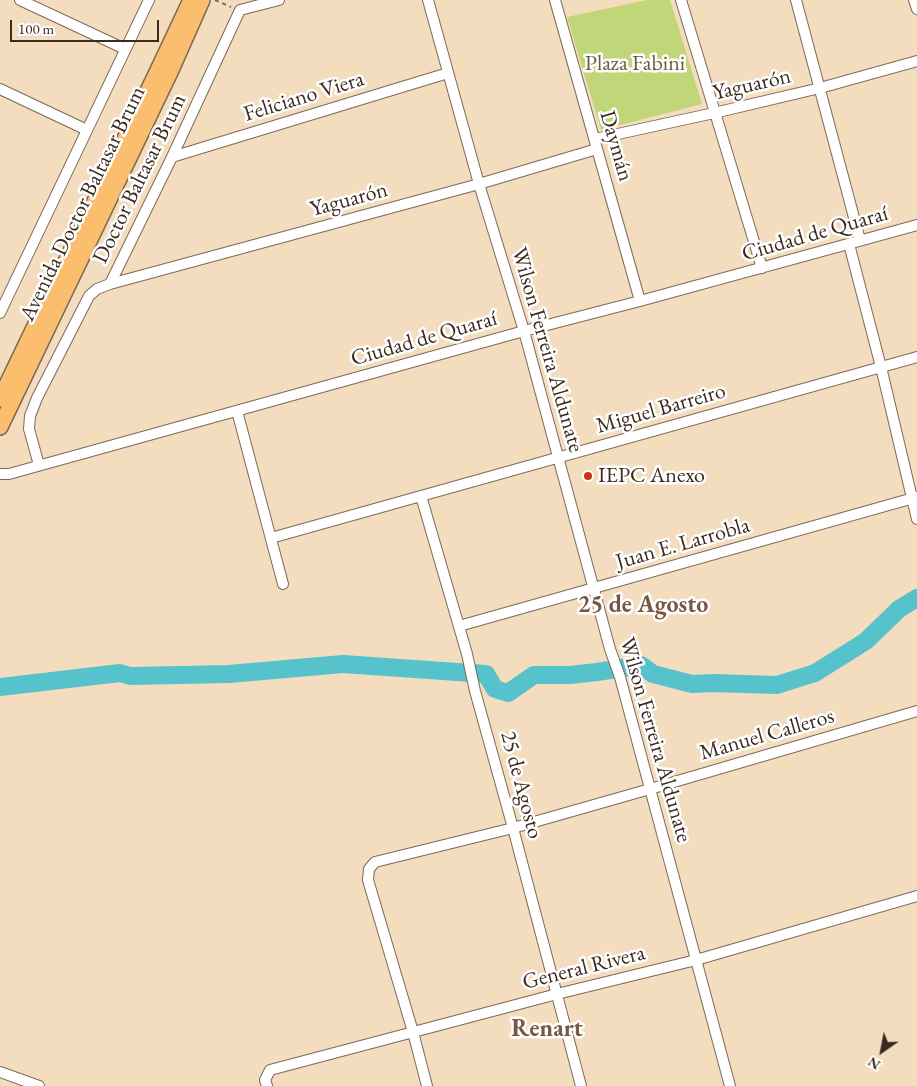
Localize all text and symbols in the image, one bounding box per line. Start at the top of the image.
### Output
scale bar [12,10,161,42]
text: 100 m [18,19,54,38]
park label: Plaza Fabini [585,51,685,77]
street label: Yaguarón [710,63,794,107]
street label: Feliciano Viera [241,66,367,128]
street label: Avenida Doctor Baltasar Brum [15,82,151,326]
street label: Doctor Baltasar Brum [88,90,192,268]
street label: Daymán [593,108,639,184]
street label: Yaguarón [307,177,391,223]
street label: Ciudad de Quaraí [739,201,891,267]
street label: Wilson Ferreira Aldunate [505,245,589,455]
street label: Ciudad de Quaraí [348,306,500,372]
street label: Miguel Barreiro [593,378,729,440]
place label: IEPC Anexo [598,463,705,489]
marker: IEPC Anexo [582,470,594,482]
street label: Juan E. Larrobla [613,512,753,576]
district label: 25 de Agosto [578,591,708,619]
street label: Wilson Ferreira Aldunate [613,635,697,845]
street label: Manuel Calleros [697,703,837,767]
street label: 25 de Agosto [494,728,548,842]
street label: General Rivera [520,940,648,996]
district label: Renart [511,1015,583,1043]
north arrow [857,1026,907,1076]
text: N [864,1053,883,1074]

